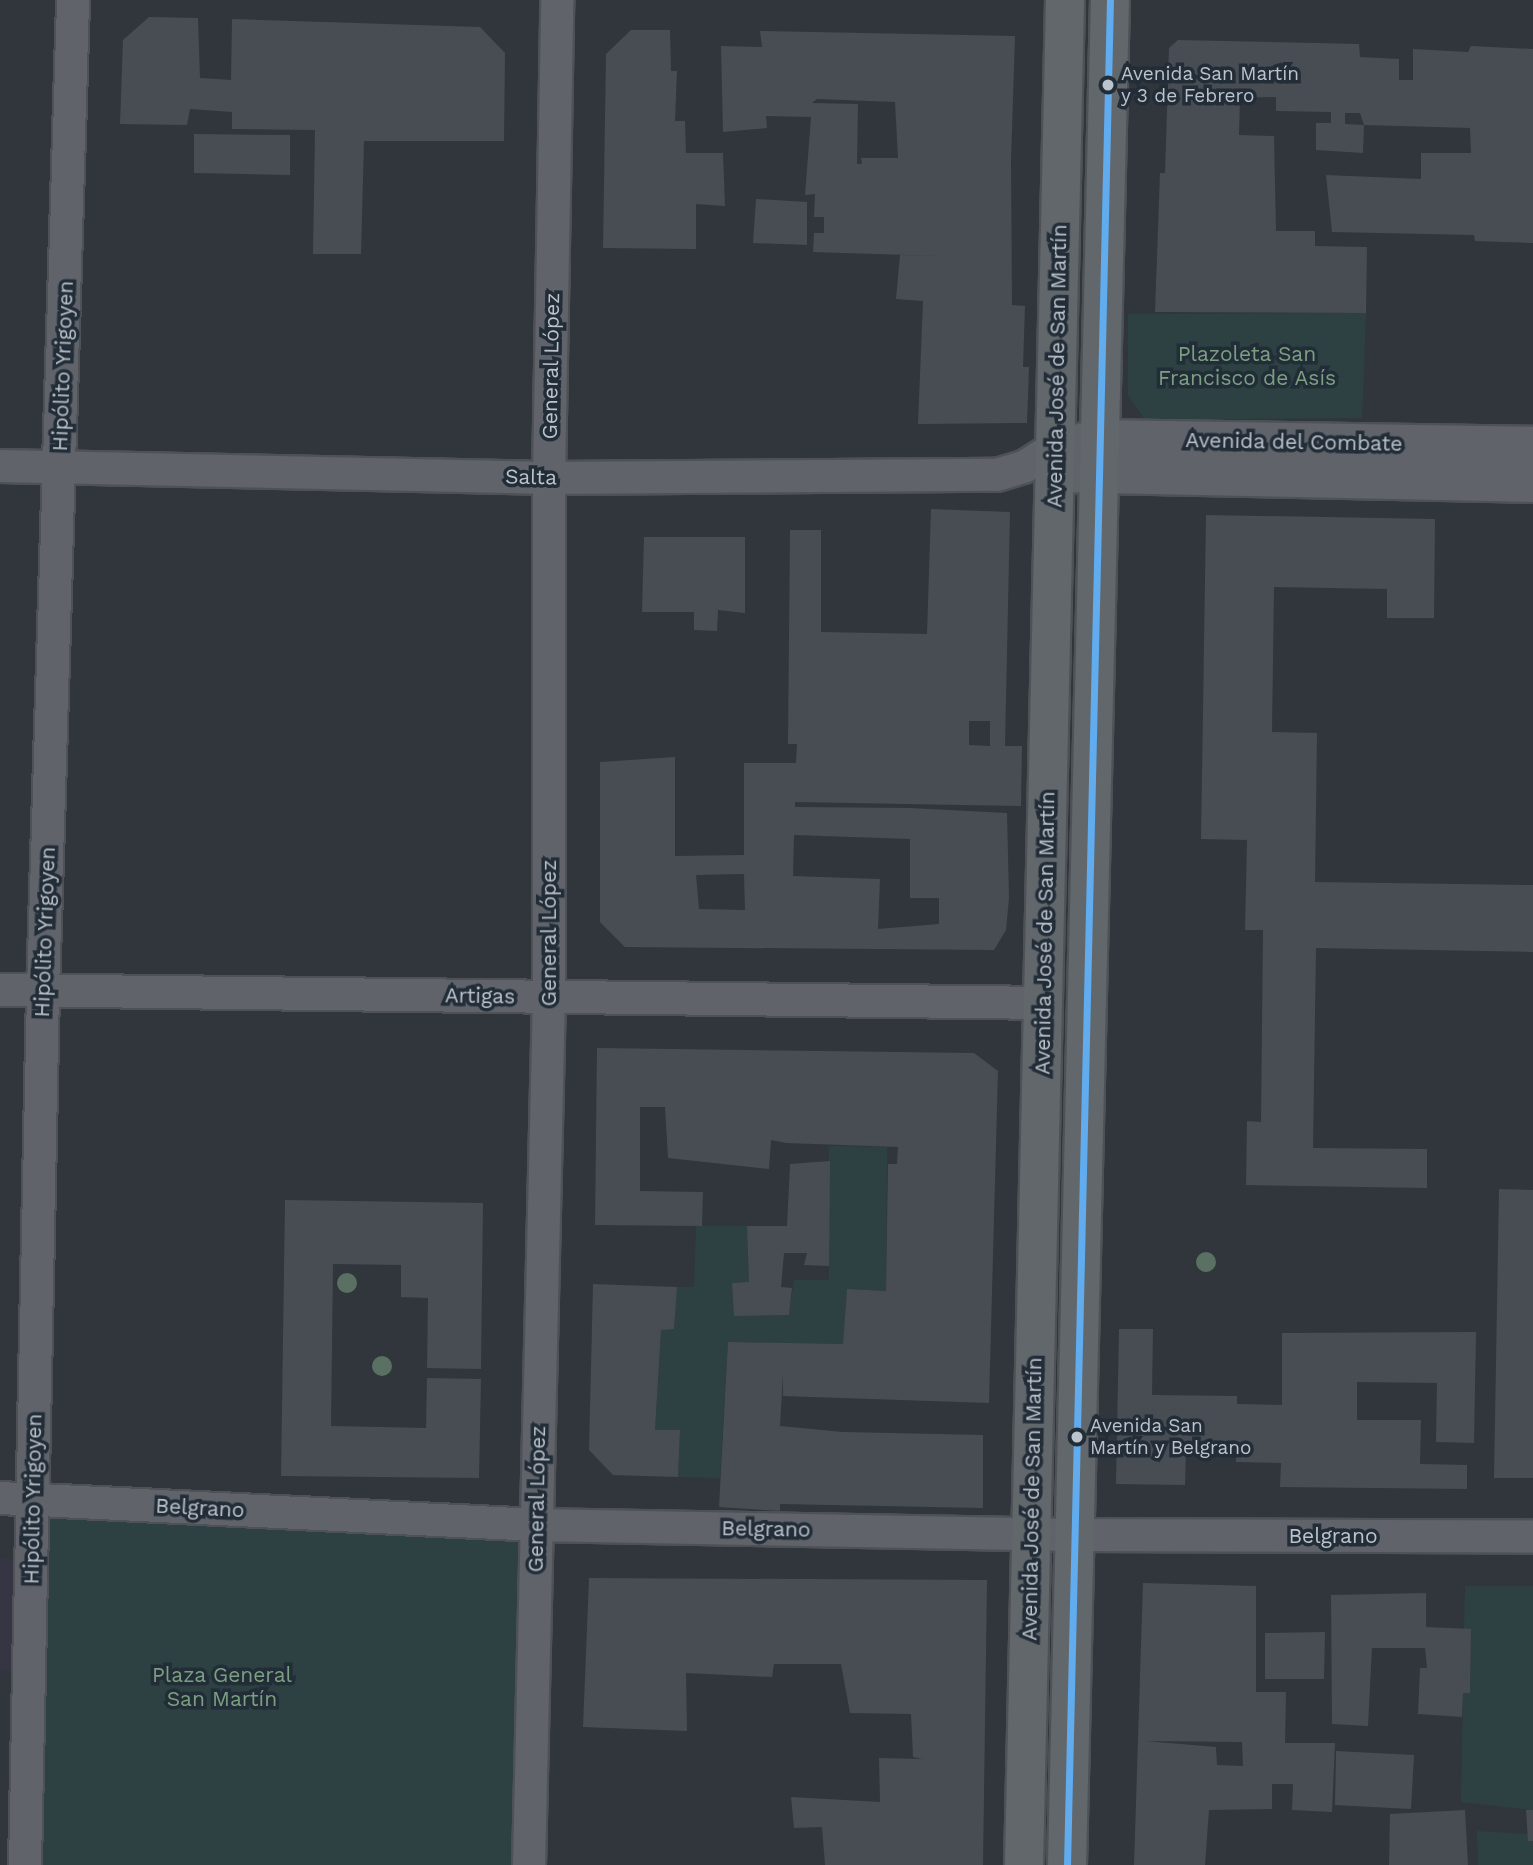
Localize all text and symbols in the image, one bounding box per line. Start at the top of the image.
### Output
place label: Avenida San Martín y 3 de Febrero [1121,63,1300,107]
marker: Avenida San Martín y 3 de Febrero [1101,78,1115,92]
street label: Avenida José de San Martín [1042,224,1072,508]
street label: Hipólito Yrigoyen [47,280,79,452]
street label: General López [537,292,565,440]
park label: Plazoleta San Francisco de Asís [1158,341,1336,391]
street label: Avenida del Combate [1185,427,1403,457]
street label: Salta [505,464,557,490]
street label: Avenida José de San Martín [1030,791,1060,1075]
street label: Hipólito Yrigoyen [29,846,61,1018]
street label: General López [536,859,562,1007]
street label: Artigas [445,983,515,1009]
street label: Avenida José de San Martín [1017,1357,1047,1641]
street label: Hipólito Yrigoyen [19,1413,47,1585]
place label: Avenida San Martín y Belgrano [1090,1415,1252,1459]
street label: General López [523,1425,551,1573]
marker: Avenida San Martín y Belgrano [1070,1430,1084,1444]
street label: Belgrano [155,1493,245,1523]
street label: Belgrano [721,1516,811,1542]
street label: Belgrano [1288,1523,1378,1549]
park label: Plaza General San Martín [152,1662,292,1712]

